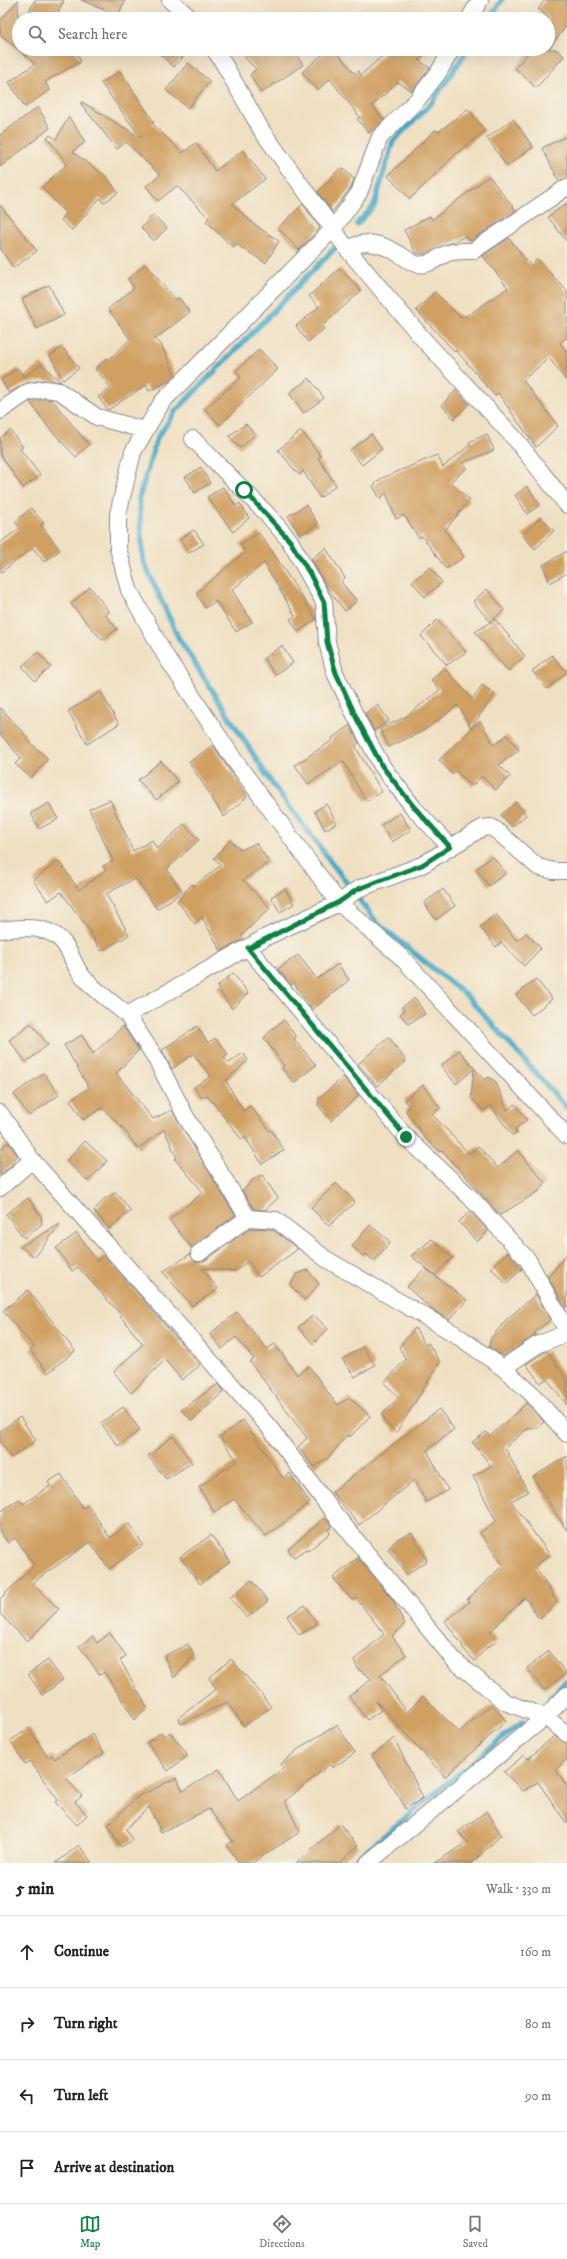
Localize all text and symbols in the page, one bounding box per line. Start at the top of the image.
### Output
search box [12,12,555,56]
icon: search [26,23,48,45]
text: Search here [58,25,127,44]
route start [235,481,253,499]
route end [397,1128,415,1146]
text: 5 min [16,1878,54,1900]
text: Walk · 330 m [486,1881,551,1897]
icon: ahead [16,1941,38,1963]
text: Continue [54,1942,109,1961]
text: 160 m [520,1944,551,1960]
icon: right [16,2013,38,2035]
text: Turn right [54,2014,117,2033]
text: 80 m [525,2016,551,2032]
icon: left [16,2085,38,2107]
text: Turn left [54,2086,108,2105]
text: 90 m [525,2088,551,2104]
icon: arrive [16,2157,38,2179]
text: Arrive at destination [54,2158,174,2177]
tab: Map [79,2213,101,2251]
tab: Directions [259,2213,305,2251]
tab: Saved [463,2213,488,2251]

